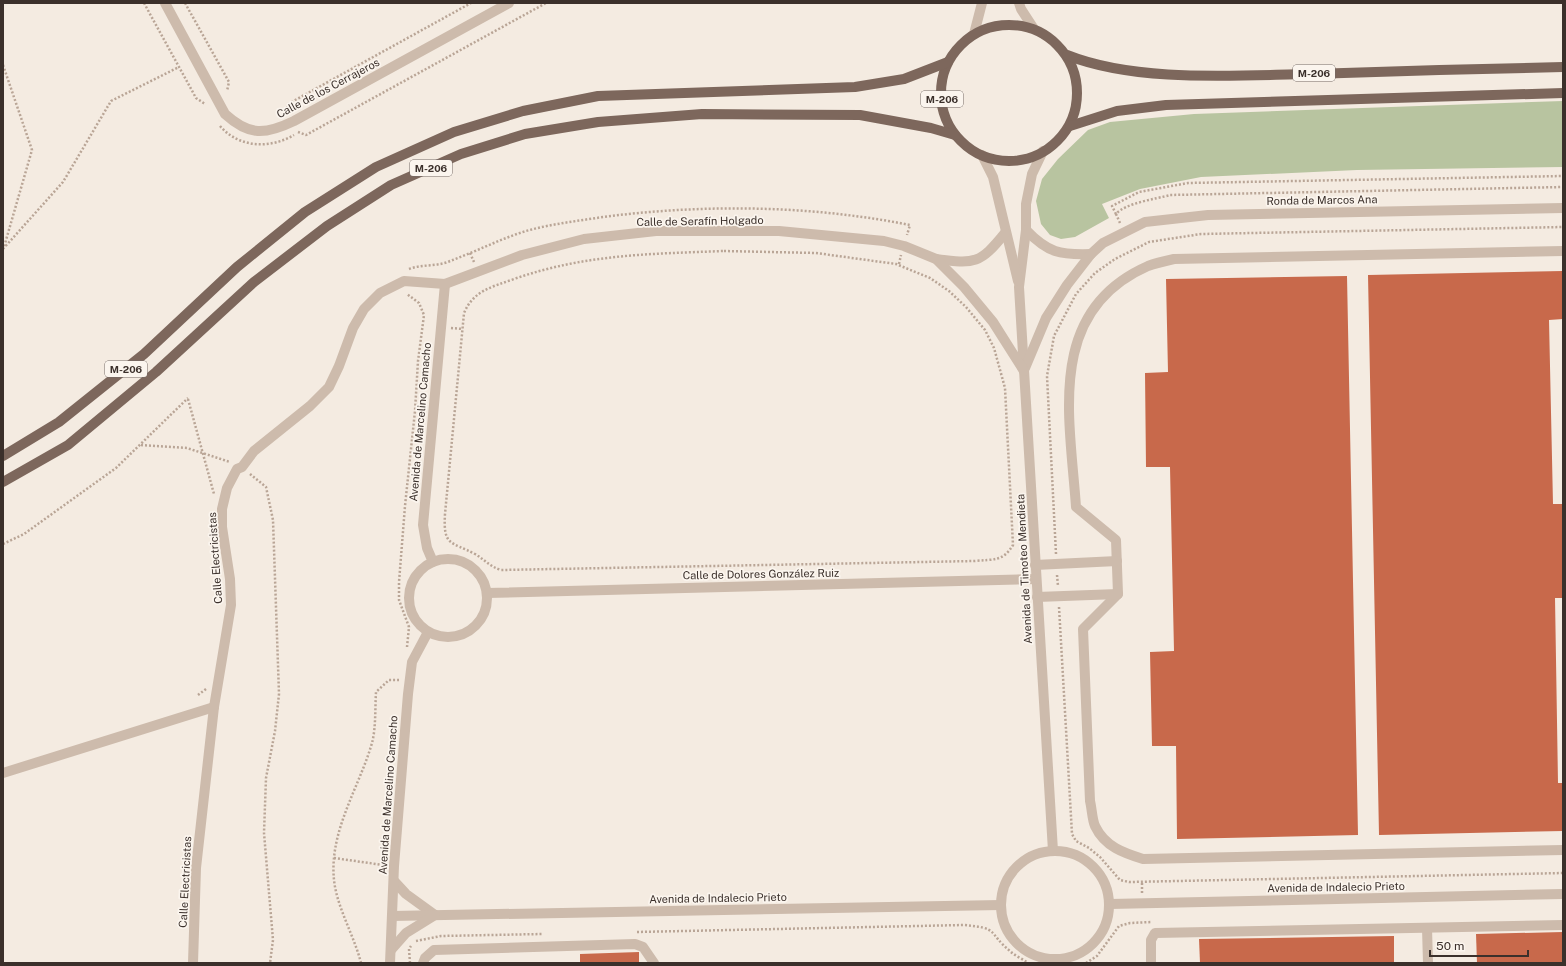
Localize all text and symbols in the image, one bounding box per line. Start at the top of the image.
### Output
street label: Calle de los Cerrajeros [275,56,382,120]
road number: M-206 [1293,65,1335,81]
road number: M-206 [921,91,963,107]
road number: M-206 [410,160,452,176]
street label: Ronda de Marcos Ana [1266,193,1378,207]
street label: Calle de Serafín Holgado [636,214,764,228]
street label: Avenida de Marcelino Camacho [407,342,433,502]
road number: M-206 [105,361,147,377]
street label: Avenida de Timoteo Mendieta [1014,494,1034,644]
street label: Calle Electricistas [206,511,224,604]
street label: Calle de Dolores González Ruiz [683,567,839,581]
street label: Avenida de Marcelino Camacho [376,715,400,875]
street label: Calle Electricistas [177,836,193,928]
street label: Avenida de Indalecio Prieto [1267,880,1405,894]
street label: Avenida de Indalecio Prieto [649,891,787,905]
scale bar [1430,932,1528,958]
text: 50 m [1436,939,1464,953]

